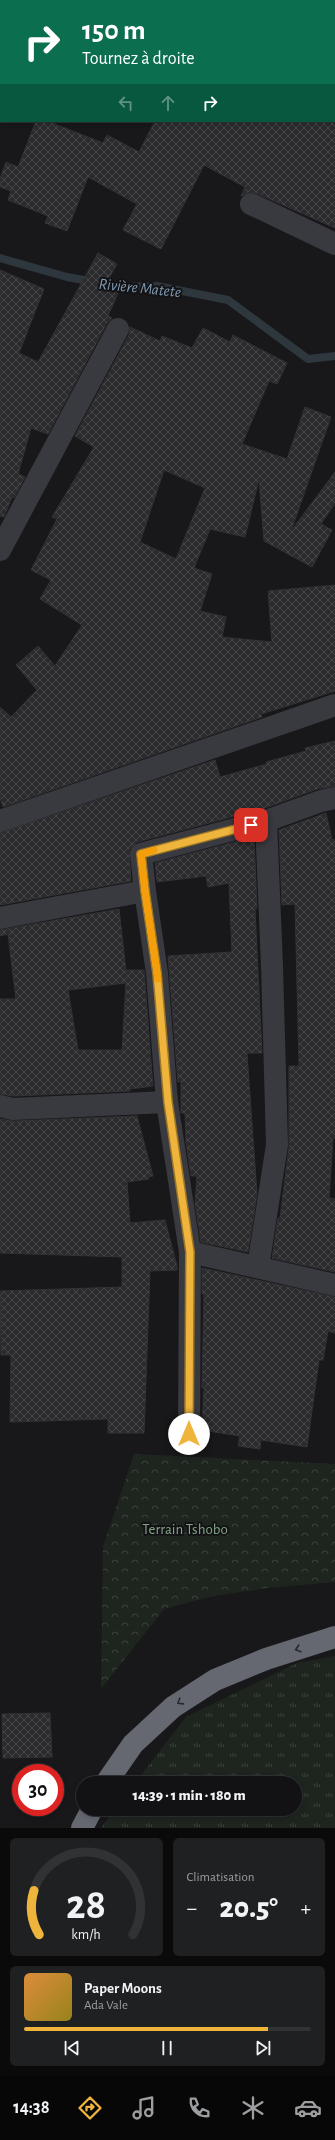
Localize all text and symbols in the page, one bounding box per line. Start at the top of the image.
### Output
icon: right [16,16,68,68]
text: 150 m [82,17,146,45]
text: Tournez à droite [82,50,195,68]
icon: left [115,92,137,114]
icon: ahead [157,92,179,114]
icon: right [199,92,221,114]
water label: Rivière Matete [98,276,182,300]
pin [234,808,268,842]
icon: arrive [240,814,262,836]
position arrow [168,1413,210,1455]
park label: Terrain Tshobo [142,1522,228,1537]
one-way arrow [295,1644,302,1652]
one-way arrow [177,1697,184,1705]
speed limit sign: 30 [12,1764,64,1816]
text: 14:39 · 1 min · 180 m [132,1788,246,1803]
text: Climatisation [187,1871,254,1884]
text: 28 [66,1885,106,1926]
text: 20.5° [219,1893,278,1923]
text: − [187,1897,197,1919]
text: + [300,1897,311,1919]
text: km/h [72,1928,101,1942]
text: Paper Moons [84,1981,162,1996]
text: Ada Vale [84,1999,128,2012]
icon: previous [61,2037,83,2059]
icon: pause [156,2037,178,2059]
icon: next [252,2037,274,2059]
icon: directions [76,2094,104,2122]
icon: music [130,2094,158,2122]
icon: phone [185,2094,213,2122]
icon: climate [239,2094,267,2122]
icon: car [294,2094,322,2122]
text: 14:38 [13,2099,50,2117]

